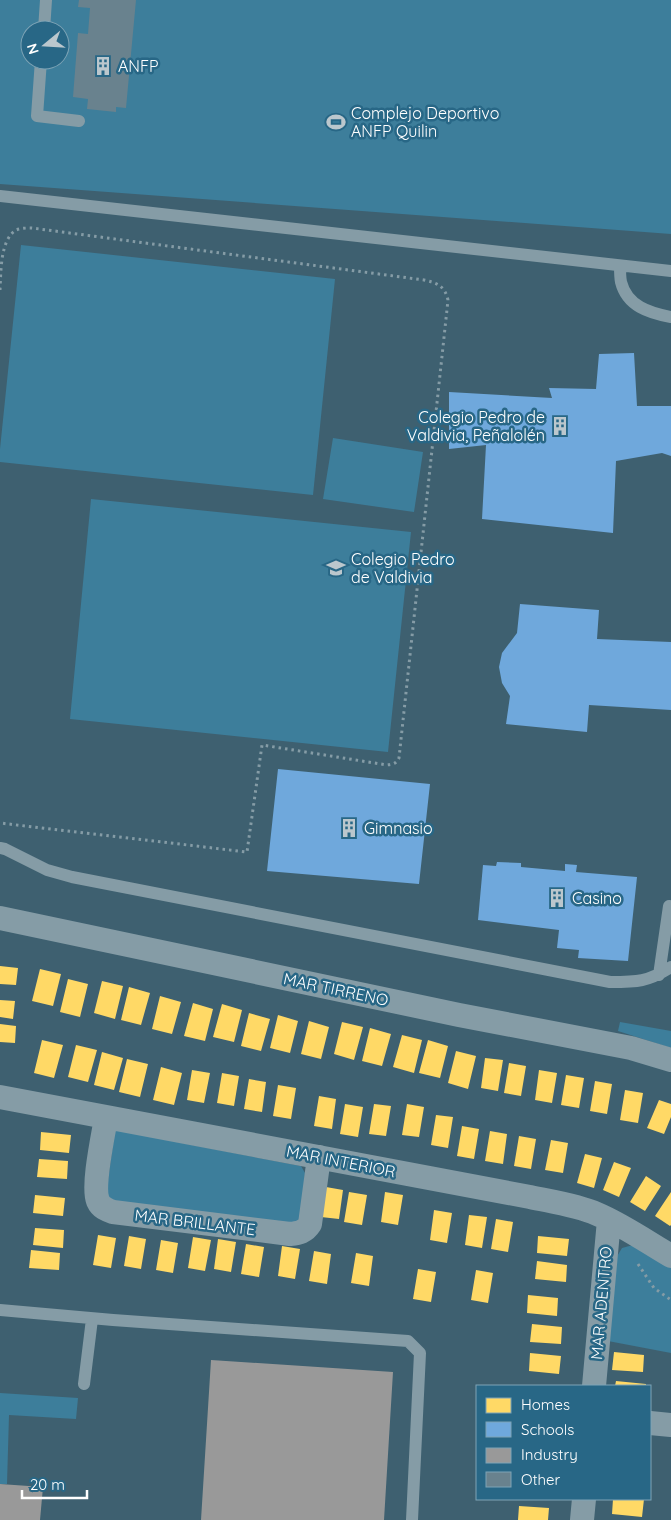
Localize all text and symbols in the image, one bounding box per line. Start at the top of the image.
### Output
north arrow [20,20,70,70]
text: N [22,41,43,57]
building icon: ANFP [92,55,114,77]
place label: ANFP [118,56,159,76]
place label: Complejo Deportivo ANFP Quilin [351,103,499,141]
sports icon: Complejo Deportivo ANFP Quilin [325,111,347,133]
place label: Colegio Pedro de Valdivia, Peñalolén [407,407,545,445]
building icon: Colegio Pedro de Valdivia, Peñalolén [549,415,571,437]
place label: Colegio Pedro de Valdivia [351,549,455,587]
school or university icon: Colegio Pedro de Valdivia [325,557,347,579]
building icon: Gimnasio [338,817,360,839]
place label: Gimnasio [364,818,433,838]
building icon: Casino [546,887,568,909]
place label: Casino [572,888,622,908]
street label: MAR TIRRENO [282,968,390,1010]
street label: MAR INTERIOR [285,1141,397,1181]
street label: MAR BRILLANTE [133,1205,257,1239]
street label: MAR ADENTRO [586,1245,616,1361]
legend [476,1385,651,1500]
text: Homes [521,1395,570,1414]
text: Schools [521,1420,574,1439]
text: Industry [521,1445,578,1464]
scale bar [22,1468,88,1500]
text: Other [521,1470,561,1489]
text: 20 m [30,1475,65,1494]

